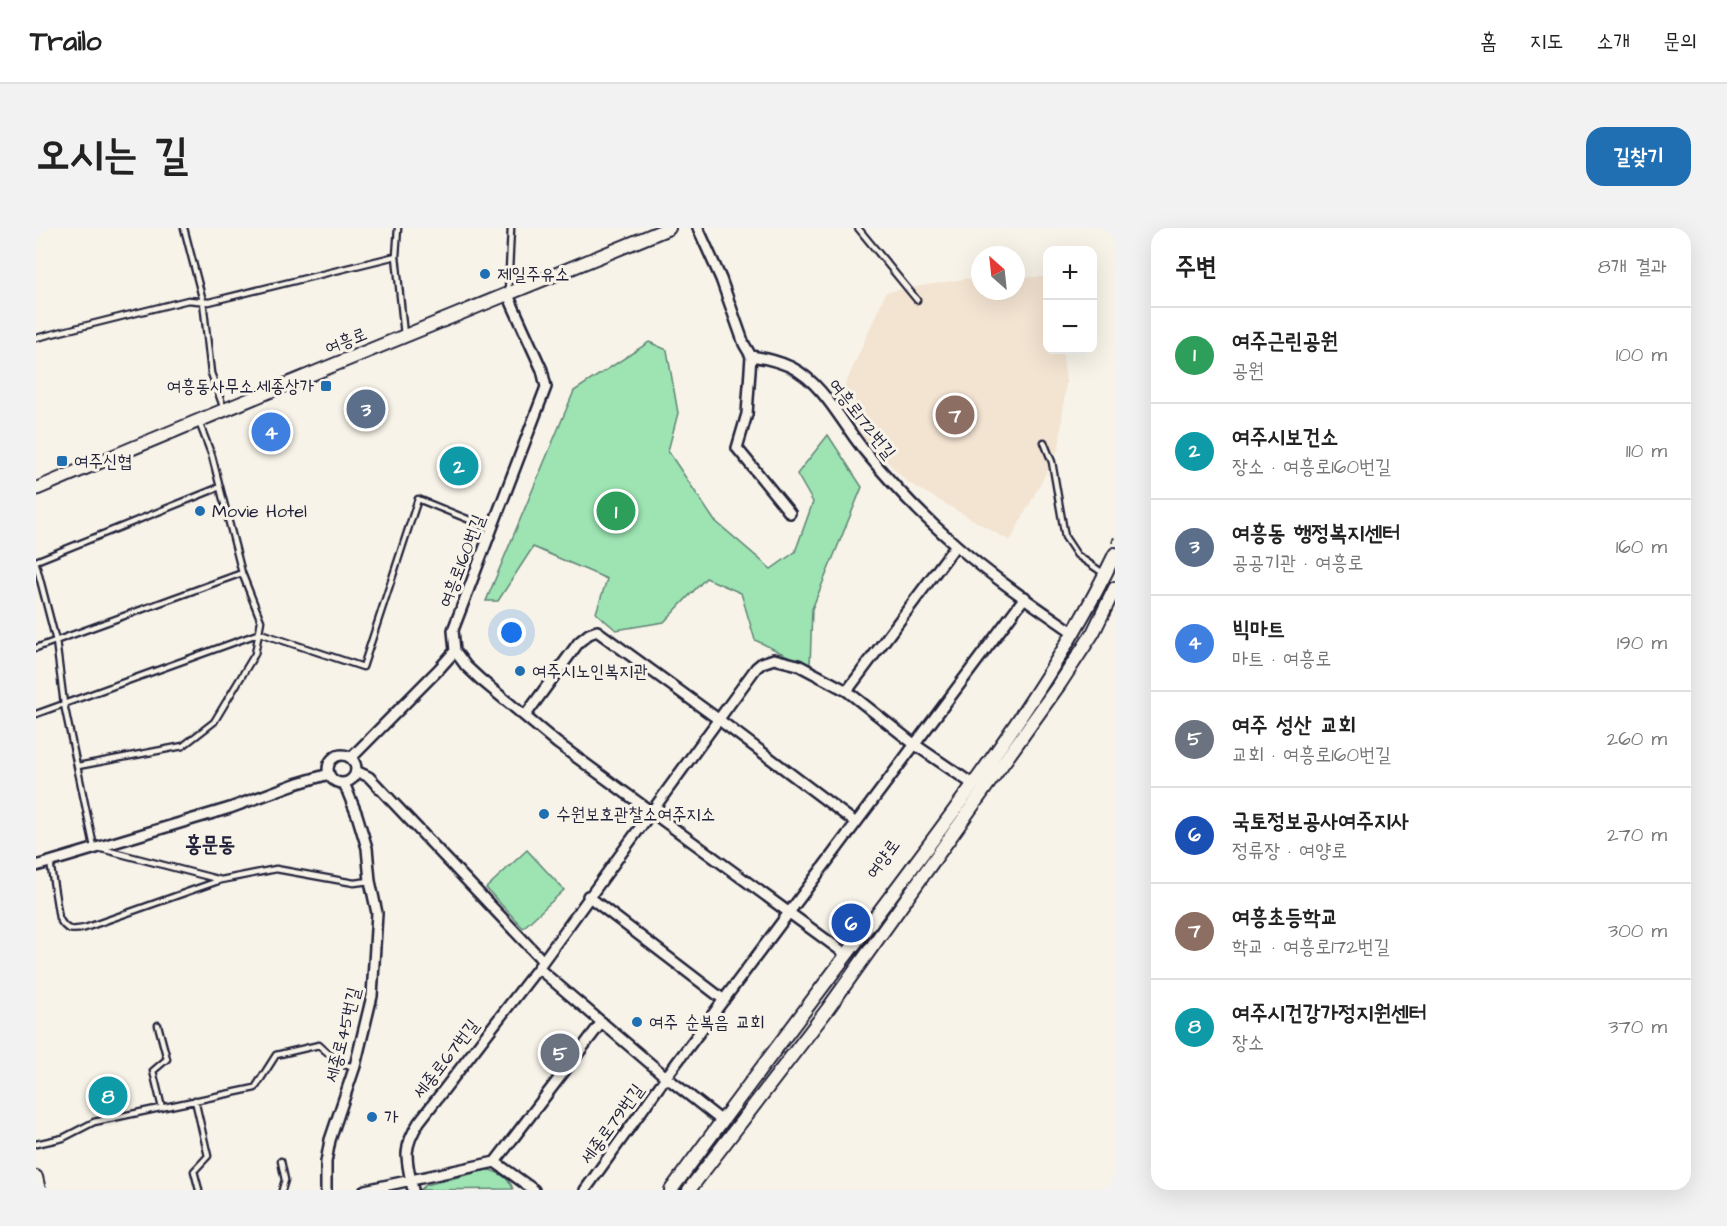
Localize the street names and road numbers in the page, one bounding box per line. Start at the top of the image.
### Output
street label: 여흥로 [321,321,371,361]
street label: 여흥로172번길 [823,373,902,465]
street label: 여흥로160번길 [433,511,491,611]
street label: 여양로 [860,834,906,884]
street label: 세종로45번길 [319,984,367,1085]
street label: 세종로67번길 [407,1014,485,1104]
street label: 세종로79번길 [574,1078,650,1169]

